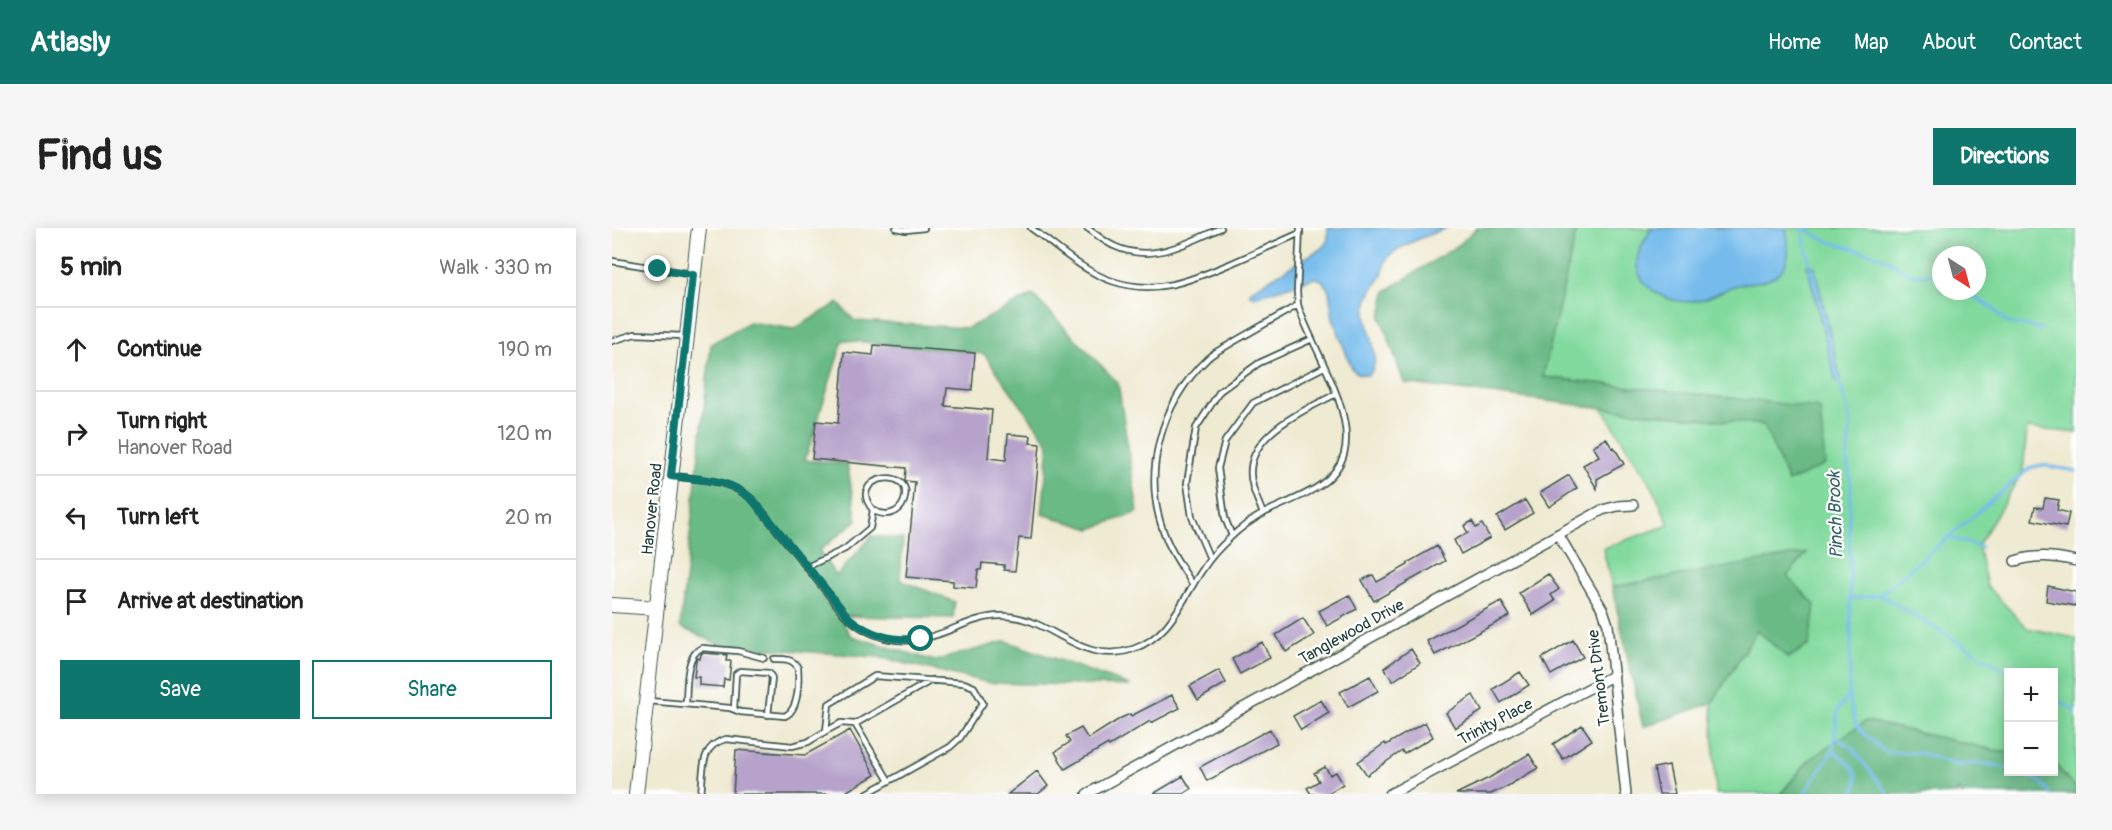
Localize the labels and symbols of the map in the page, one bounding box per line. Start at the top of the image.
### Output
north arrow [1932,246,1986,300]
route end [644,255,670,281]
street label: Hanover Road [637,462,667,556]
water label: Pinch Brook [1822,469,1849,559]
street label: Tanglewood Drive [1295,595,1408,669]
route start [907,625,933,651]
street label: Tremont Drive [1583,628,1615,727]
street label: Trinity Place [1455,694,1536,750]

